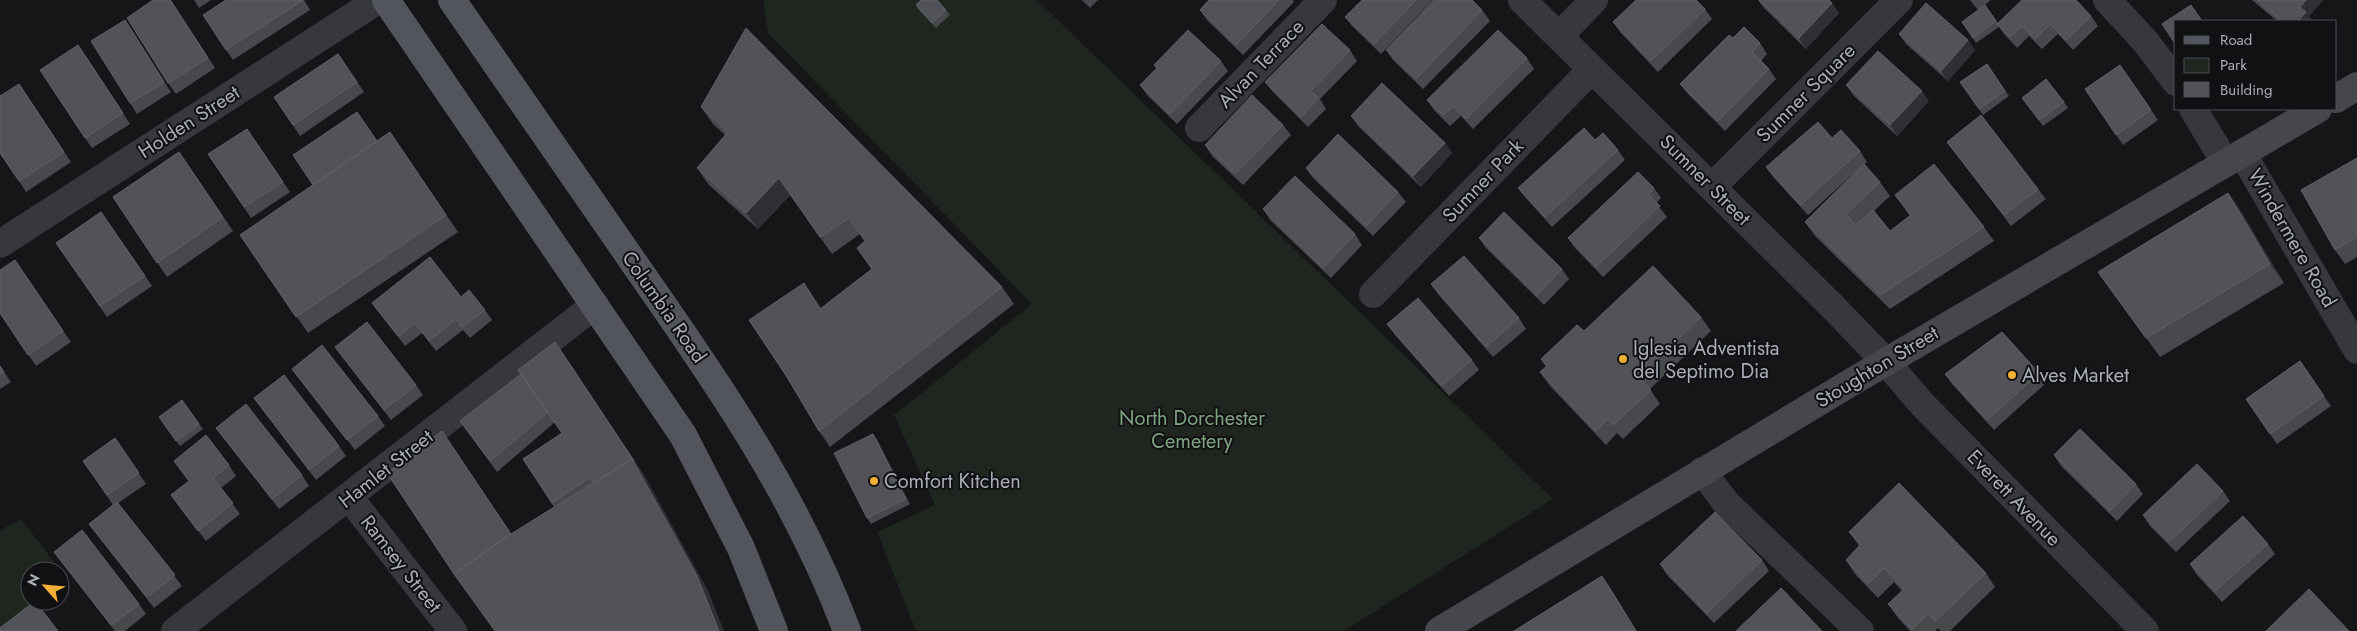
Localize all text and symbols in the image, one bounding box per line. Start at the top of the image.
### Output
street label: Alvan Terrace [1211,13,1311,115]
legend [2174,20,2337,110]
text: Road [2220,29,2252,51]
street label: Sumner Square [1750,37,1862,149]
text: Park [2220,54,2247,76]
street label: Holden Street [133,78,246,166]
text: Building [2220,79,2272,101]
street label: Sumner Street [1653,128,1757,232]
street label: Sumner Park [1436,133,1531,229]
street label: Windermere Road [2240,163,2344,313]
street label: Columbia Road [615,245,713,369]
street label: Stoughton Street [1810,319,1944,415]
place label: Iglesia Adventista del Septimo Dia [1633,334,1779,386]
marker: Iglesia Adventista del Septimo Dia [1617,353,1629,365]
place label: Alves Market [2022,361,2129,390]
marker: Alves Market [2006,369,2018,381]
park label: North Dorchester Cemetery [1119,404,1265,456]
street label: Hamlet Street [333,423,440,515]
street label: Everett Avenue [1960,443,2068,553]
place label: Comfort Kitchen [884,467,1021,496]
marker: Comfort Kitchen [868,475,880,487]
street label: Ramsey Street [354,509,449,619]
north arrow [20,561,70,611]
text: N [22,571,45,590]

